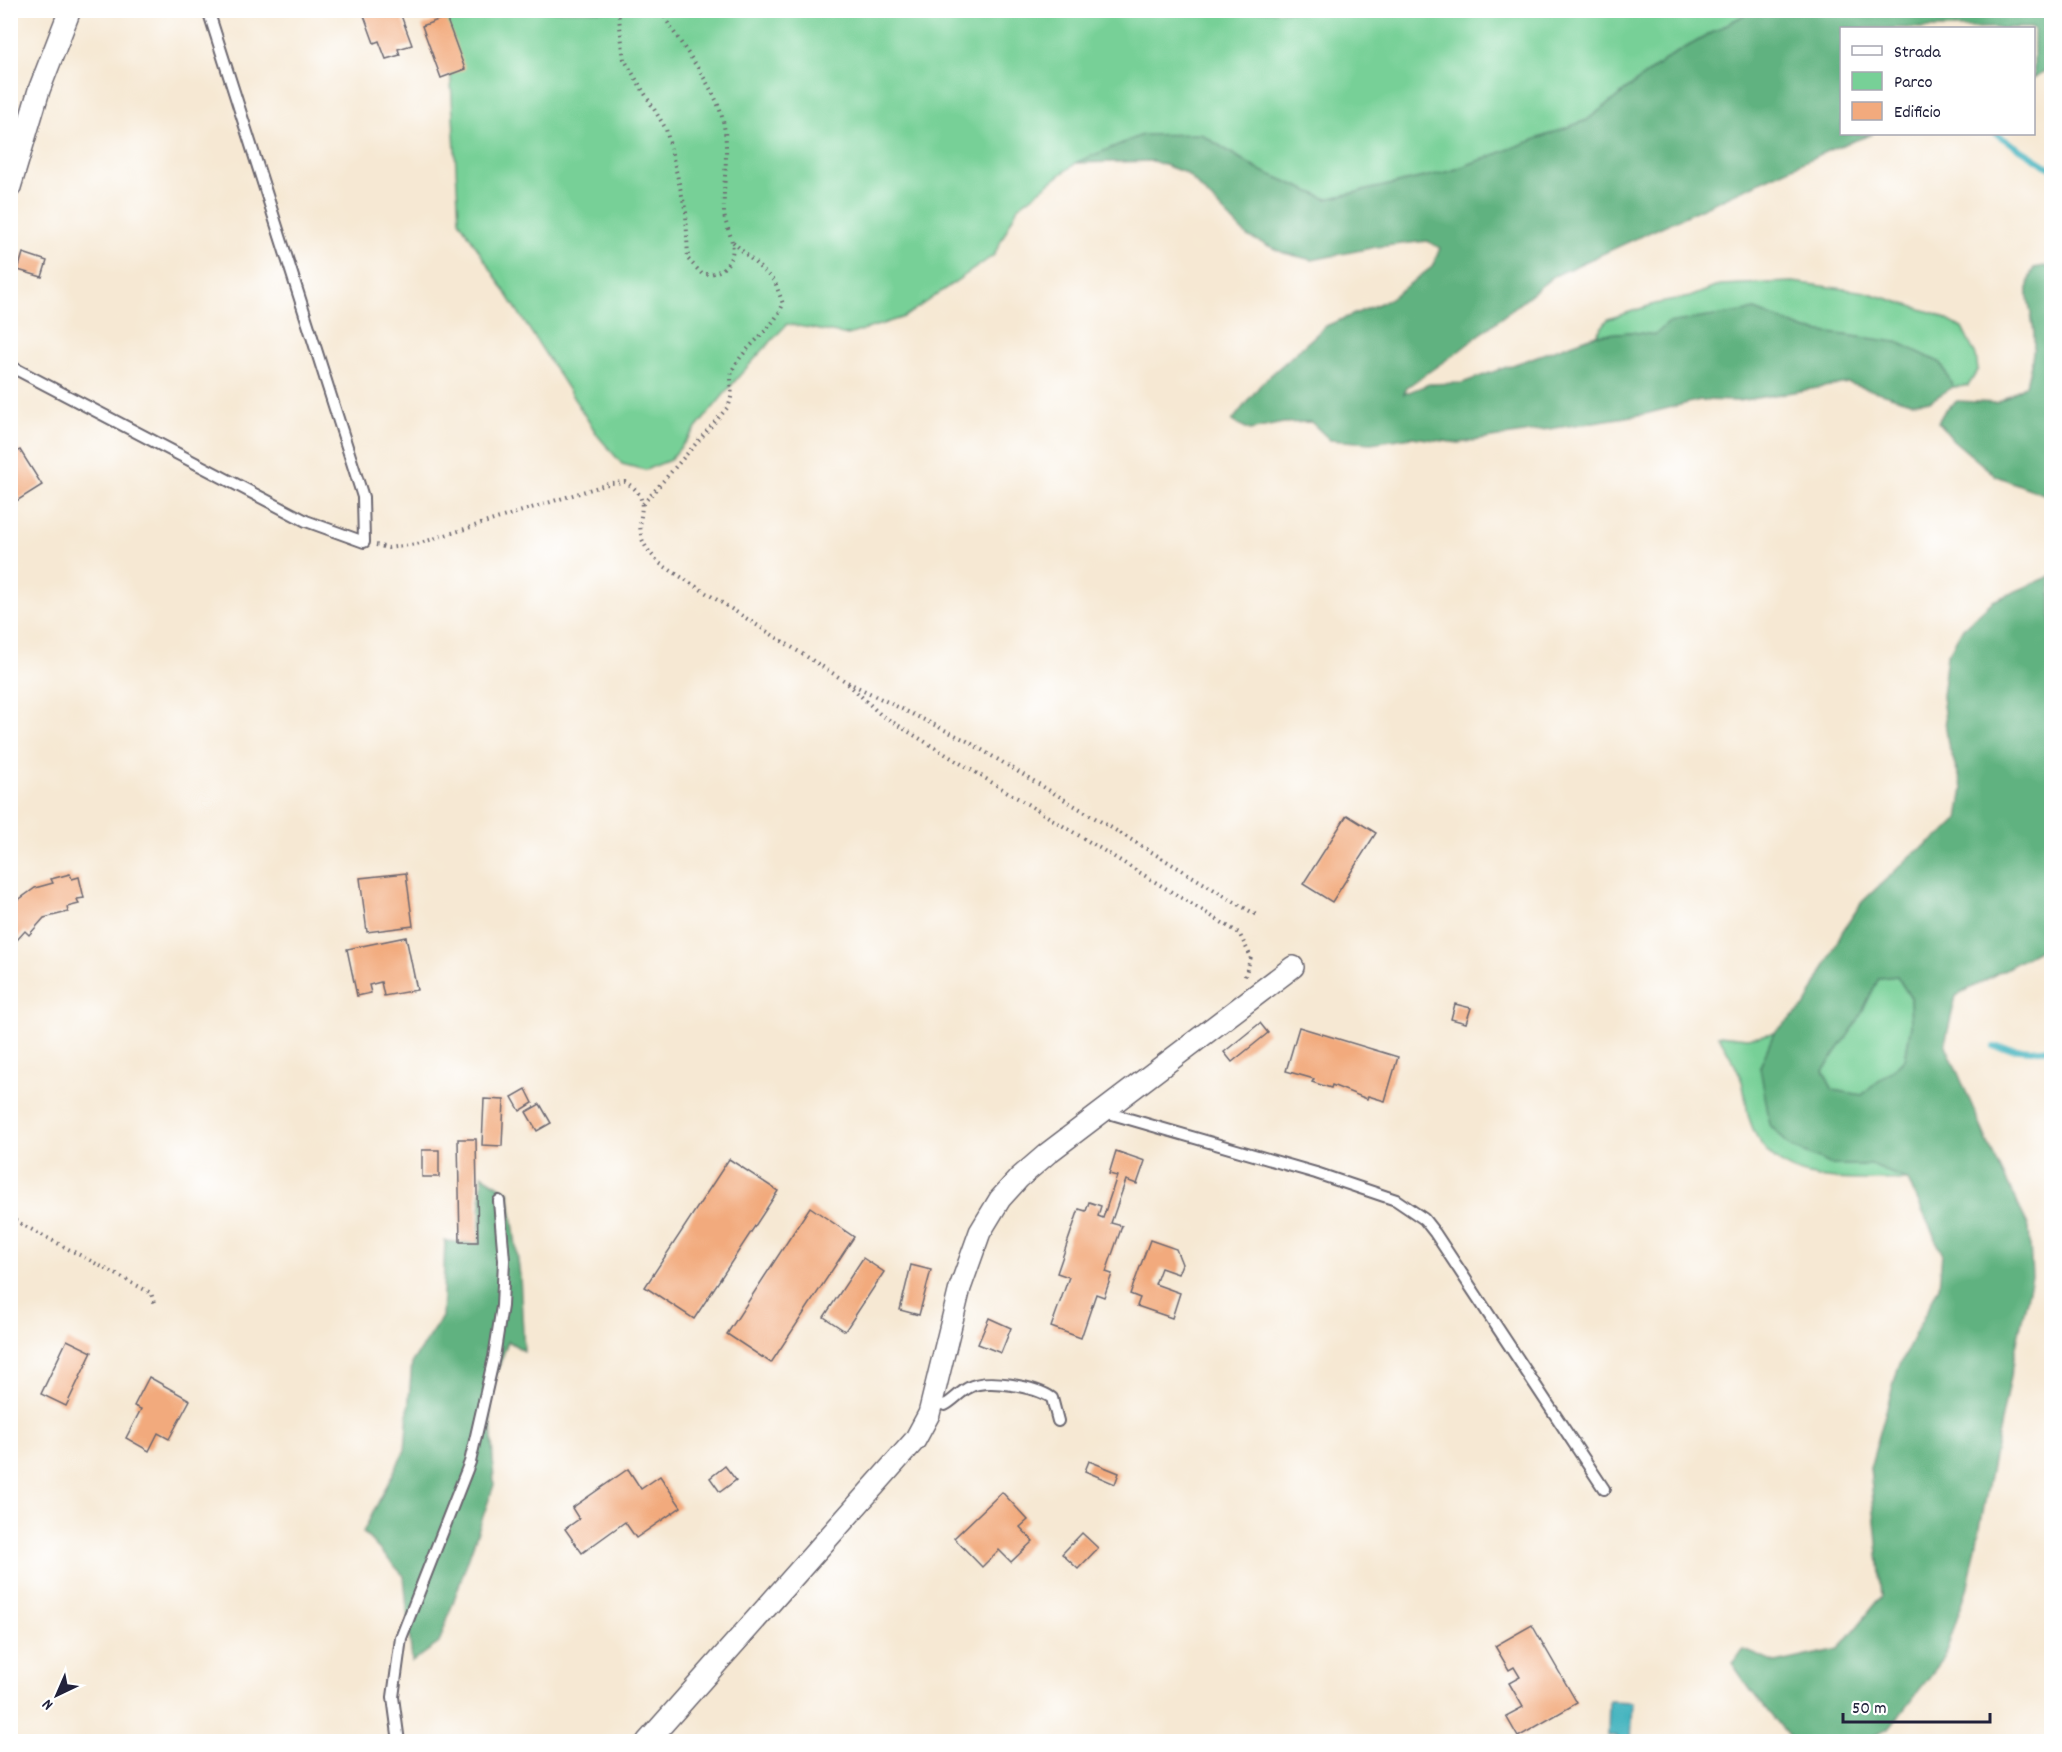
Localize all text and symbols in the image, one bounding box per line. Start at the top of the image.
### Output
legend [1840,27,2035,135]
text: Strada [1894,41,1941,66]
text: Parco [1894,71,1933,96]
text: Edificio [1894,101,1941,126]
north arrow [27,1665,87,1725]
scale bar [1843,1686,1990,1724]
text: N [37,1693,59,1715]
text: 50 m [1852,1697,1887,1722]

